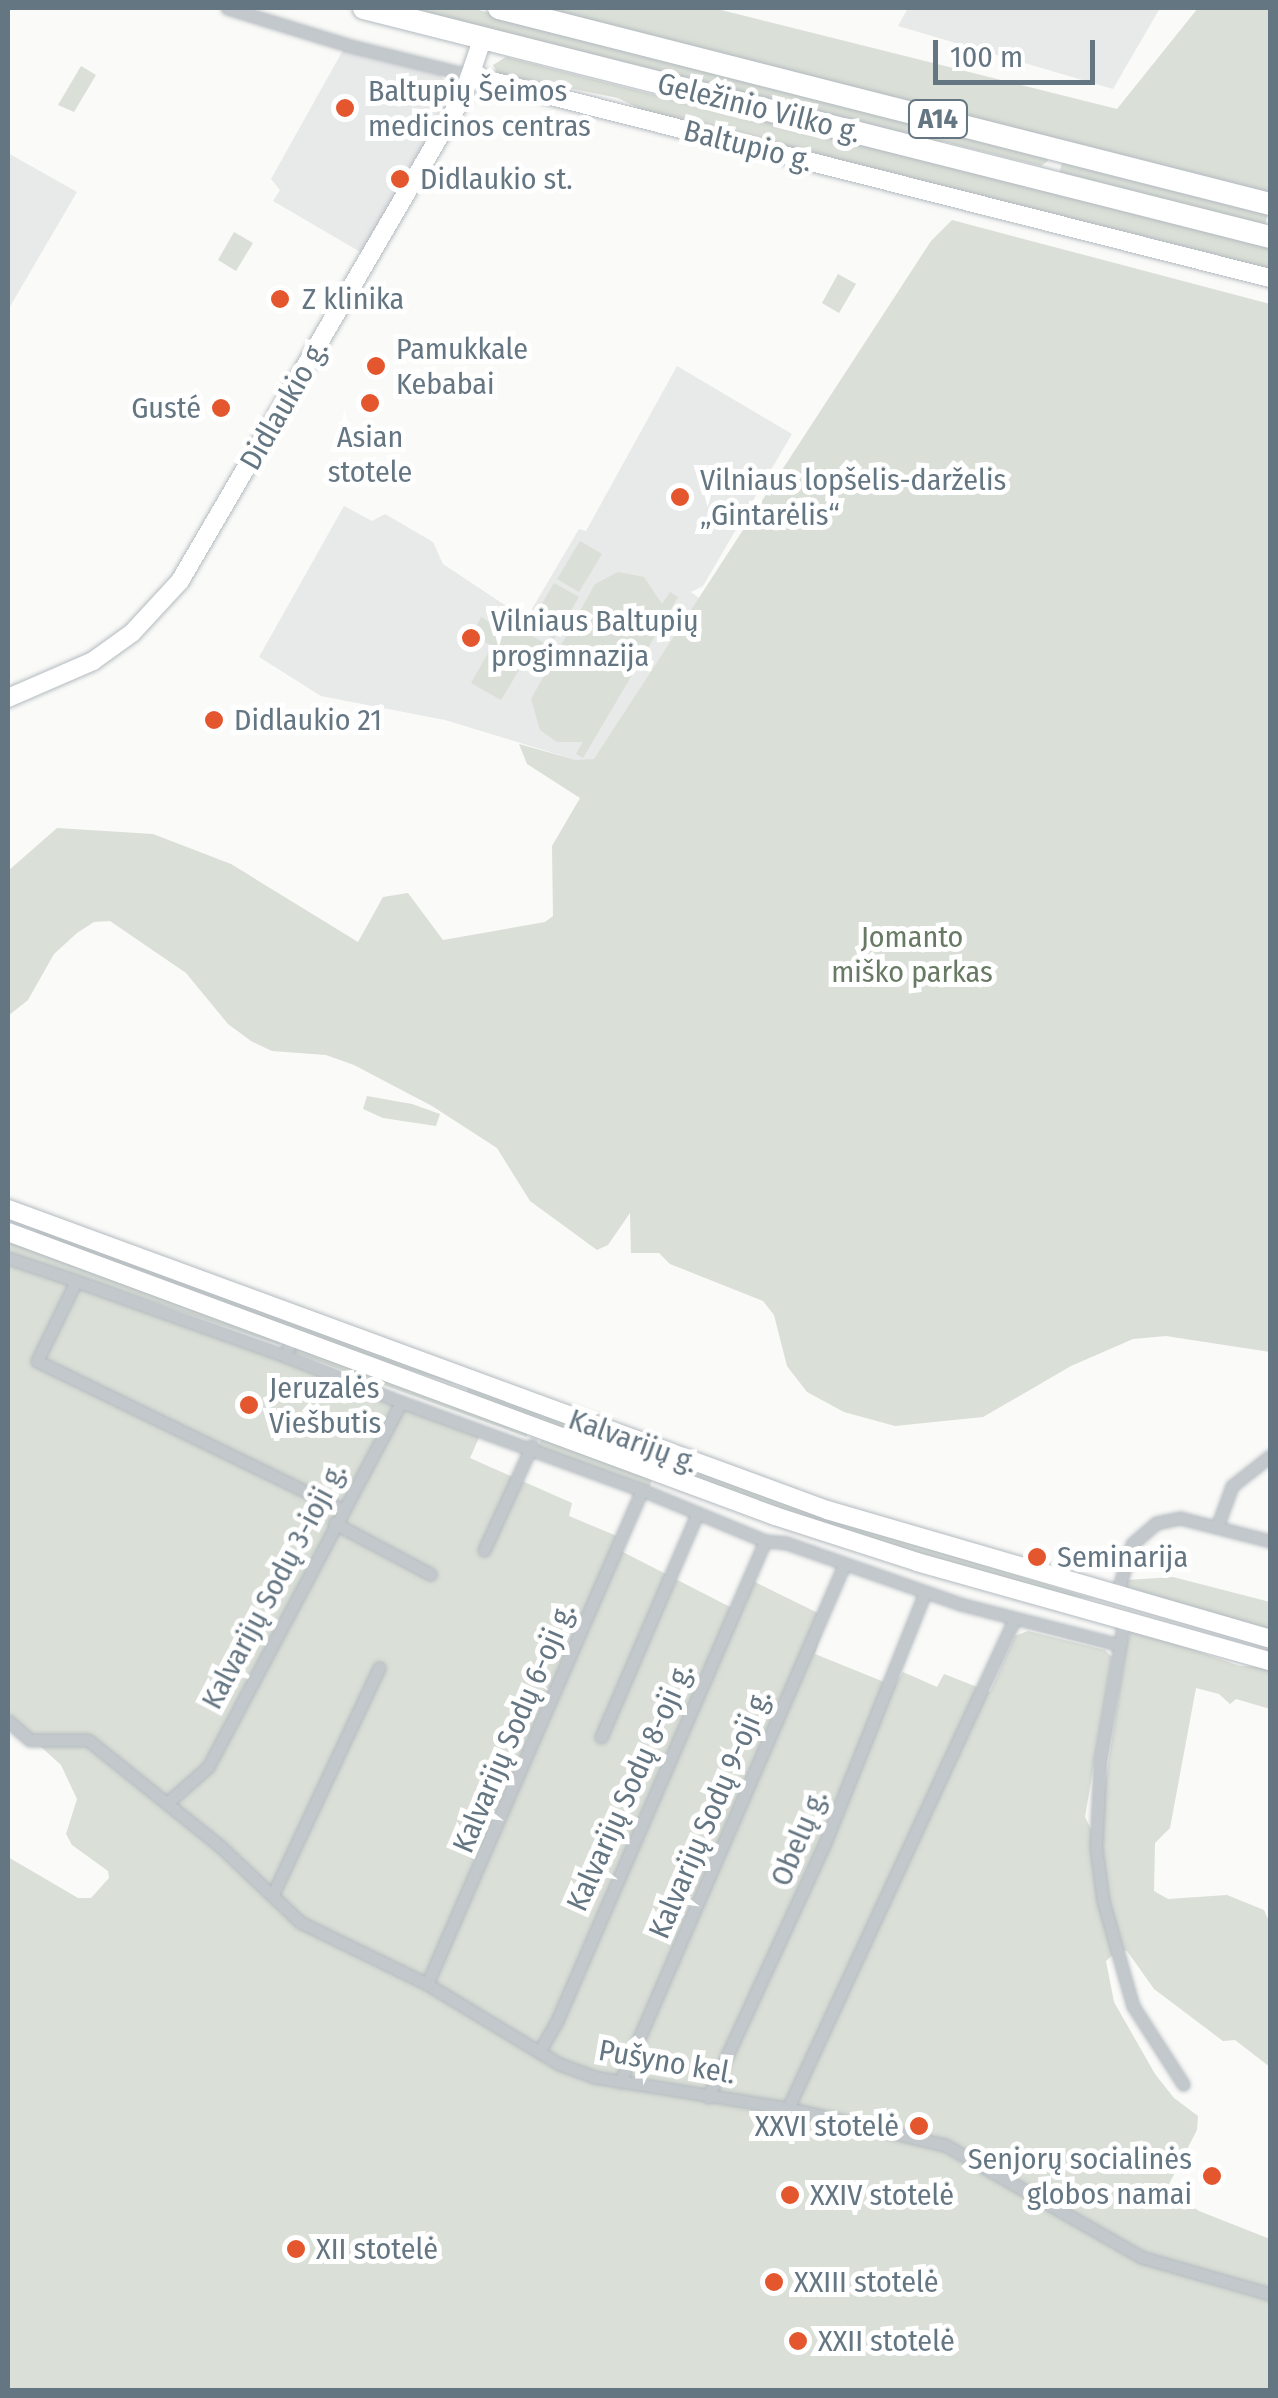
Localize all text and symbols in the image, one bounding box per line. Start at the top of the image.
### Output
scale bar [938,20,1100,82]
text: 100 m [950,39,1023,75]
street label: Geležinio Vilko g. [654,65,864,151]
place label: Baltupių Šeimos medicinos centras [368,73,591,144]
marker: Baltupių Šeimos medicinos centras [332,95,358,121]
road number: A14 [906,96,970,142]
street label: Baltupio g. [680,113,816,179]
place label: Didlaukio st. [420,161,573,197]
marker: Didlaukio st. [389,168,411,190]
place label: Z klinika [302,281,404,317]
marker: Z klinika [267,286,293,312]
place label: Pamukkale Kebabai [396,331,528,402]
street label: Didlaukio g. [232,334,336,476]
marker: Pamukkale Kebabai [365,355,387,377]
place label: Gusté [131,390,201,426]
marker: Asian stotele [359,392,381,414]
marker: Gusté [210,397,232,419]
place label: Asian stotele [328,419,412,490]
place label: Vilniaus lopšelis-darželis „Gintarėlis“ [700,462,1006,532]
marker: Vilniaus lopšelis-darželis „Gintarėlis“ [669,486,691,508]
place label: Vilniaus Baltupių progimnazija [491,603,699,674]
marker: Vilniaus Baltupių progimnazija [460,627,482,649]
place label: Didlaukio 21 [234,702,382,738]
marker: Didlaukio 21 [203,709,225,731]
park label: Jomanto miško parkas [831,919,993,990]
place label: Jeruzalės Viešbutis [269,1370,381,1440]
marker: Jeruzalės Viešbutis [238,1394,260,1416]
street label: Kalvarijų g. [564,1401,702,1481]
street label: Kalvarijų Sodų 3-ioji g. [194,1457,354,1715]
place label: Seminarija [1057,1539,1188,1575]
marker: Seminarija [1026,1546,1048,1568]
street label: Kalvarijų Sodų 6-oji g. [445,1598,583,1858]
street label: Kalvarijų Sodų 8-oji g. [559,1657,701,1917]
street label: Kalvarijų Sodų 9-oji g. [641,1684,779,1944]
street label: Obelų g. [763,1785,835,1891]
street label: Pušyno kel. [596,2032,738,2092]
place label: XXVI stotelė [755,2108,899,2144]
marker: XXVI stotelė [908,2115,930,2137]
place label: Senjorų socialinės globos namai [968,2141,1192,2212]
marker: Senjorų socialinės globos namai [1201,2165,1223,2187]
place label: XXIV stotelė [810,2177,954,2213]
marker: XXIV stotelė [779,2184,801,2206]
place label: XII stotelė [316,2231,438,2267]
marker: XII stotelė [285,2238,307,2260]
place label: XXIII stotelė [794,2264,939,2300]
marker: XXIII stotelė [763,2271,785,2293]
place label: XXII stotelė [818,2323,955,2359]
marker: XXII stotelė [787,2330,809,2352]

